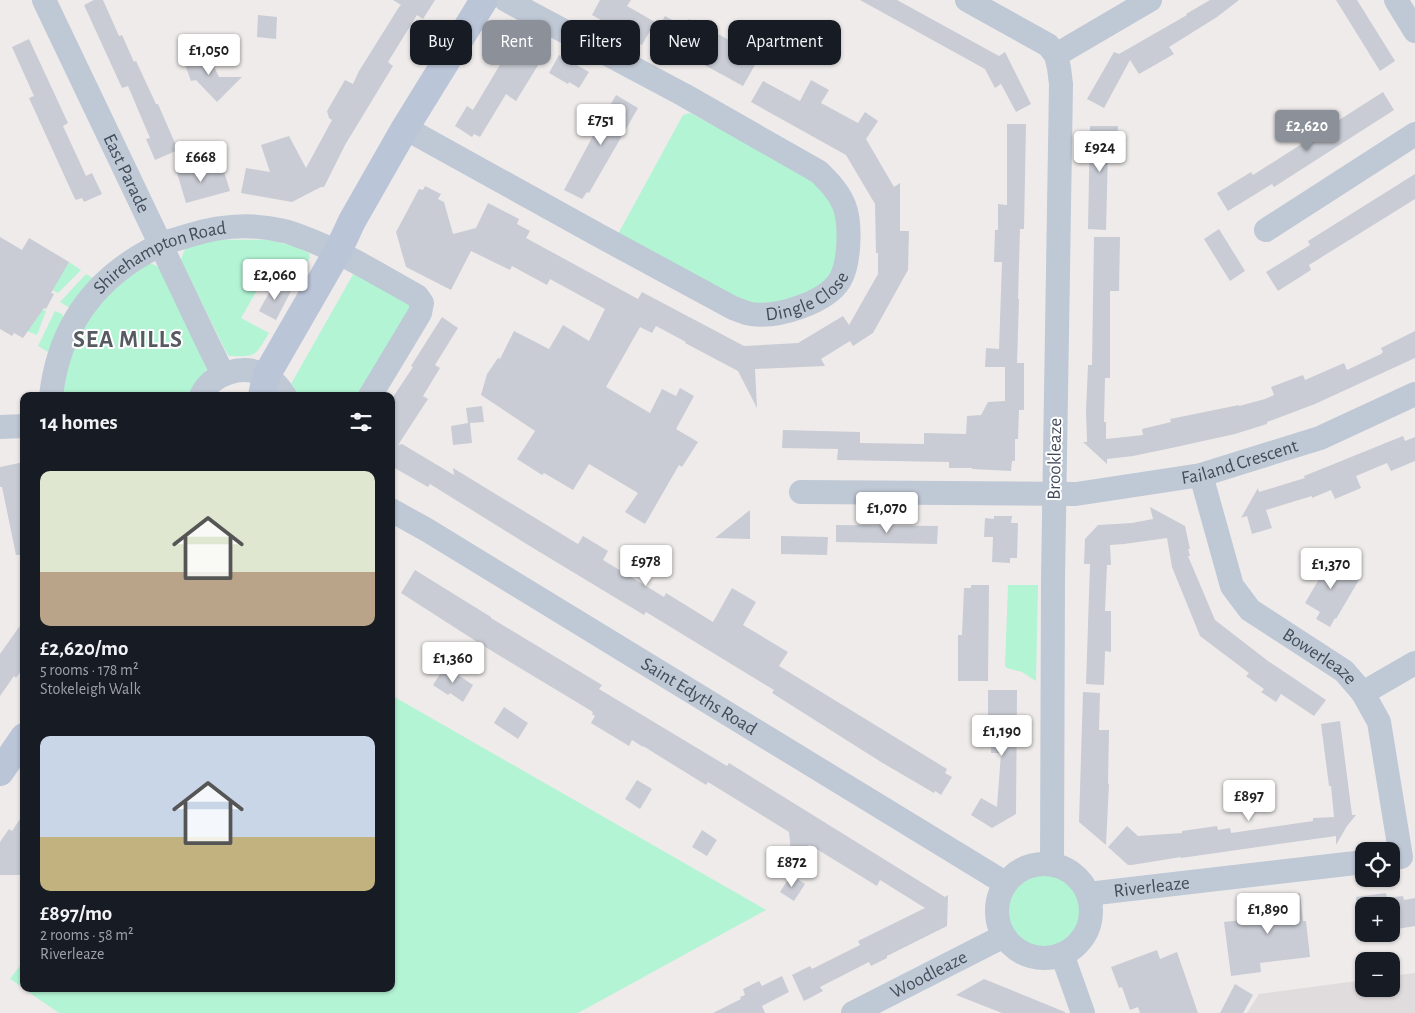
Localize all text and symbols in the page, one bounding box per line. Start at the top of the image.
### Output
chip: Buy [410,20,472,65]
chip: Rent [482,20,551,65]
chip: Filters [561,20,640,65]
chip: New [650,20,718,65]
chip: Apartment [728,20,841,65]
pin: £1,050 [168,34,250,76]
text: £1,050 [189,42,229,58]
pin: £751 [571,104,631,146]
pin: £2,620 [1266,110,1348,152]
text: £751 [588,112,614,128]
text: £2,620 [1286,118,1328,134]
pin: £924 [1070,130,1130,173]
street label: East Parade [100,131,154,216]
text: £924 [1085,139,1115,155]
pin: £668 [171,140,231,183]
text: £668 [186,149,216,165]
street label: Shirehampton Road [90,218,227,297]
pin: £2,060 [234,258,316,301]
text: £2,060 [254,267,296,283]
street label: Dingle Close [764,269,852,324]
district label: SEA MILLS [73,328,183,352]
icon: filters [347,408,375,436]
text: 14 homes [40,412,118,433]
street label: Brookleaze [1045,418,1065,500]
street label: Failand Crescent [1180,436,1300,487]
pin: £1,070 [846,492,928,534]
text: £1,070 [867,500,907,516]
icon: home [163,503,253,593]
pin: £978 [616,544,676,587]
pin: £1,370 [1290,548,1372,590]
text: £978 [631,553,661,569]
text: £1,370 [1312,556,1350,572]
street label: Bowerleaze [1279,624,1361,688]
text: £2,620/mo [40,638,128,659]
pin: £1,360 [412,642,494,684]
text: £1,360 [433,650,473,666]
street label: Saint Edyths Road [638,654,760,739]
text: 5 rooms · 178 m² [40,662,138,678]
text: Stokeleigh Walk [40,681,141,697]
pin: £1,190 [961,714,1043,757]
text: £1,190 [983,723,1021,739]
icon: home [163,768,253,858]
pin: £897 [1219,780,1279,822]
text: £897 [1234,788,1264,804]
map controls [1355,842,1400,997]
button: locate [1355,842,1400,887]
pin: £872 [762,846,822,888]
text: £872 [777,854,807,870]
street label: Riverleaze [1113,873,1191,900]
pin: £1,890 [1227,892,1309,935]
button: + [1355,897,1400,942]
text: £1,890 [1248,901,1288,917]
text: £897/mo [40,903,112,924]
text: 2 rooms · 58 m² [40,927,134,943]
text: Riverleaze [40,946,104,962]
street label: Woodleaze [887,947,970,1002]
button: − [1355,952,1400,997]

